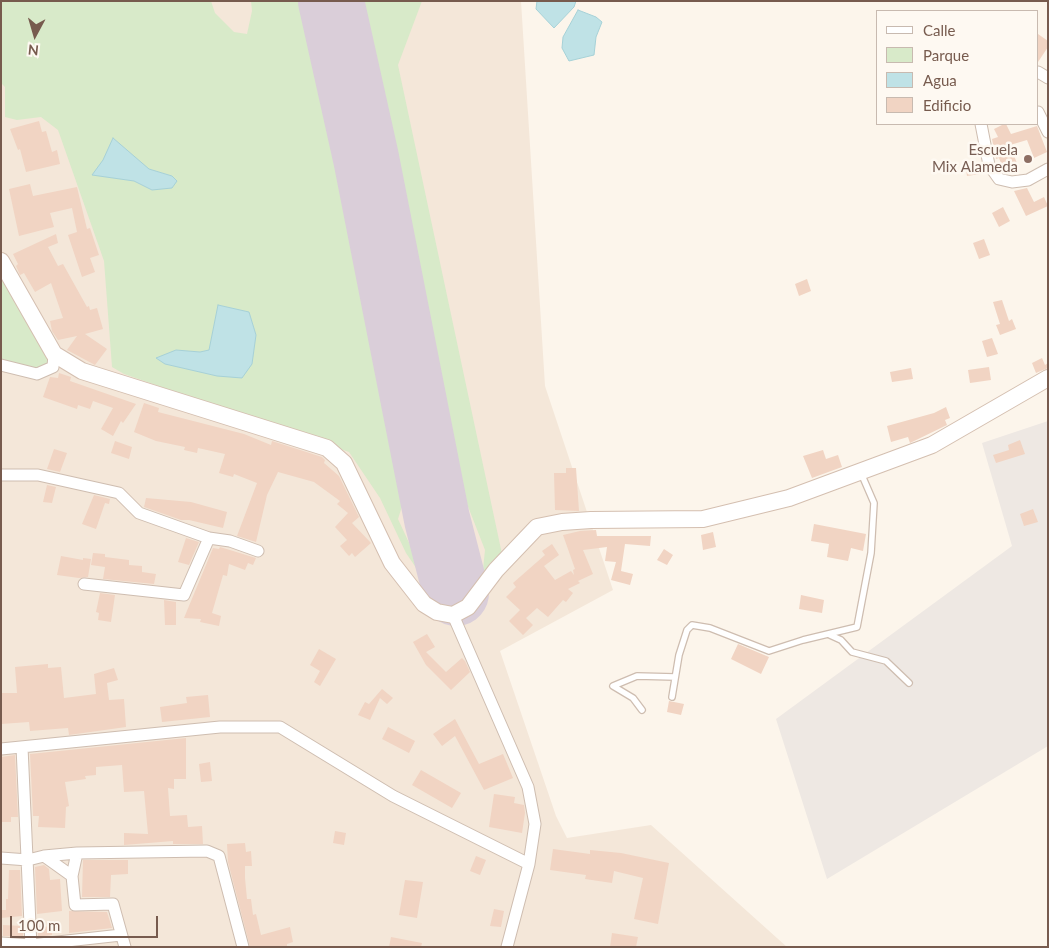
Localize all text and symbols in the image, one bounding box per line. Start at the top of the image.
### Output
north arrow [10,10,60,60]
legend [876,10,1039,125]
text: Calle [923,21,955,39]
text: N [27,41,40,59]
text: Parque [923,46,969,64]
text: Agua [923,71,957,89]
text: Edificio [923,96,971,114]
place label: Escuela Mix Alameda [932,141,1018,176]
marker: Escuela Mix Alameda [1022,153,1034,165]
scale bar [12,906,160,938]
text: 100 m [18,916,60,934]

